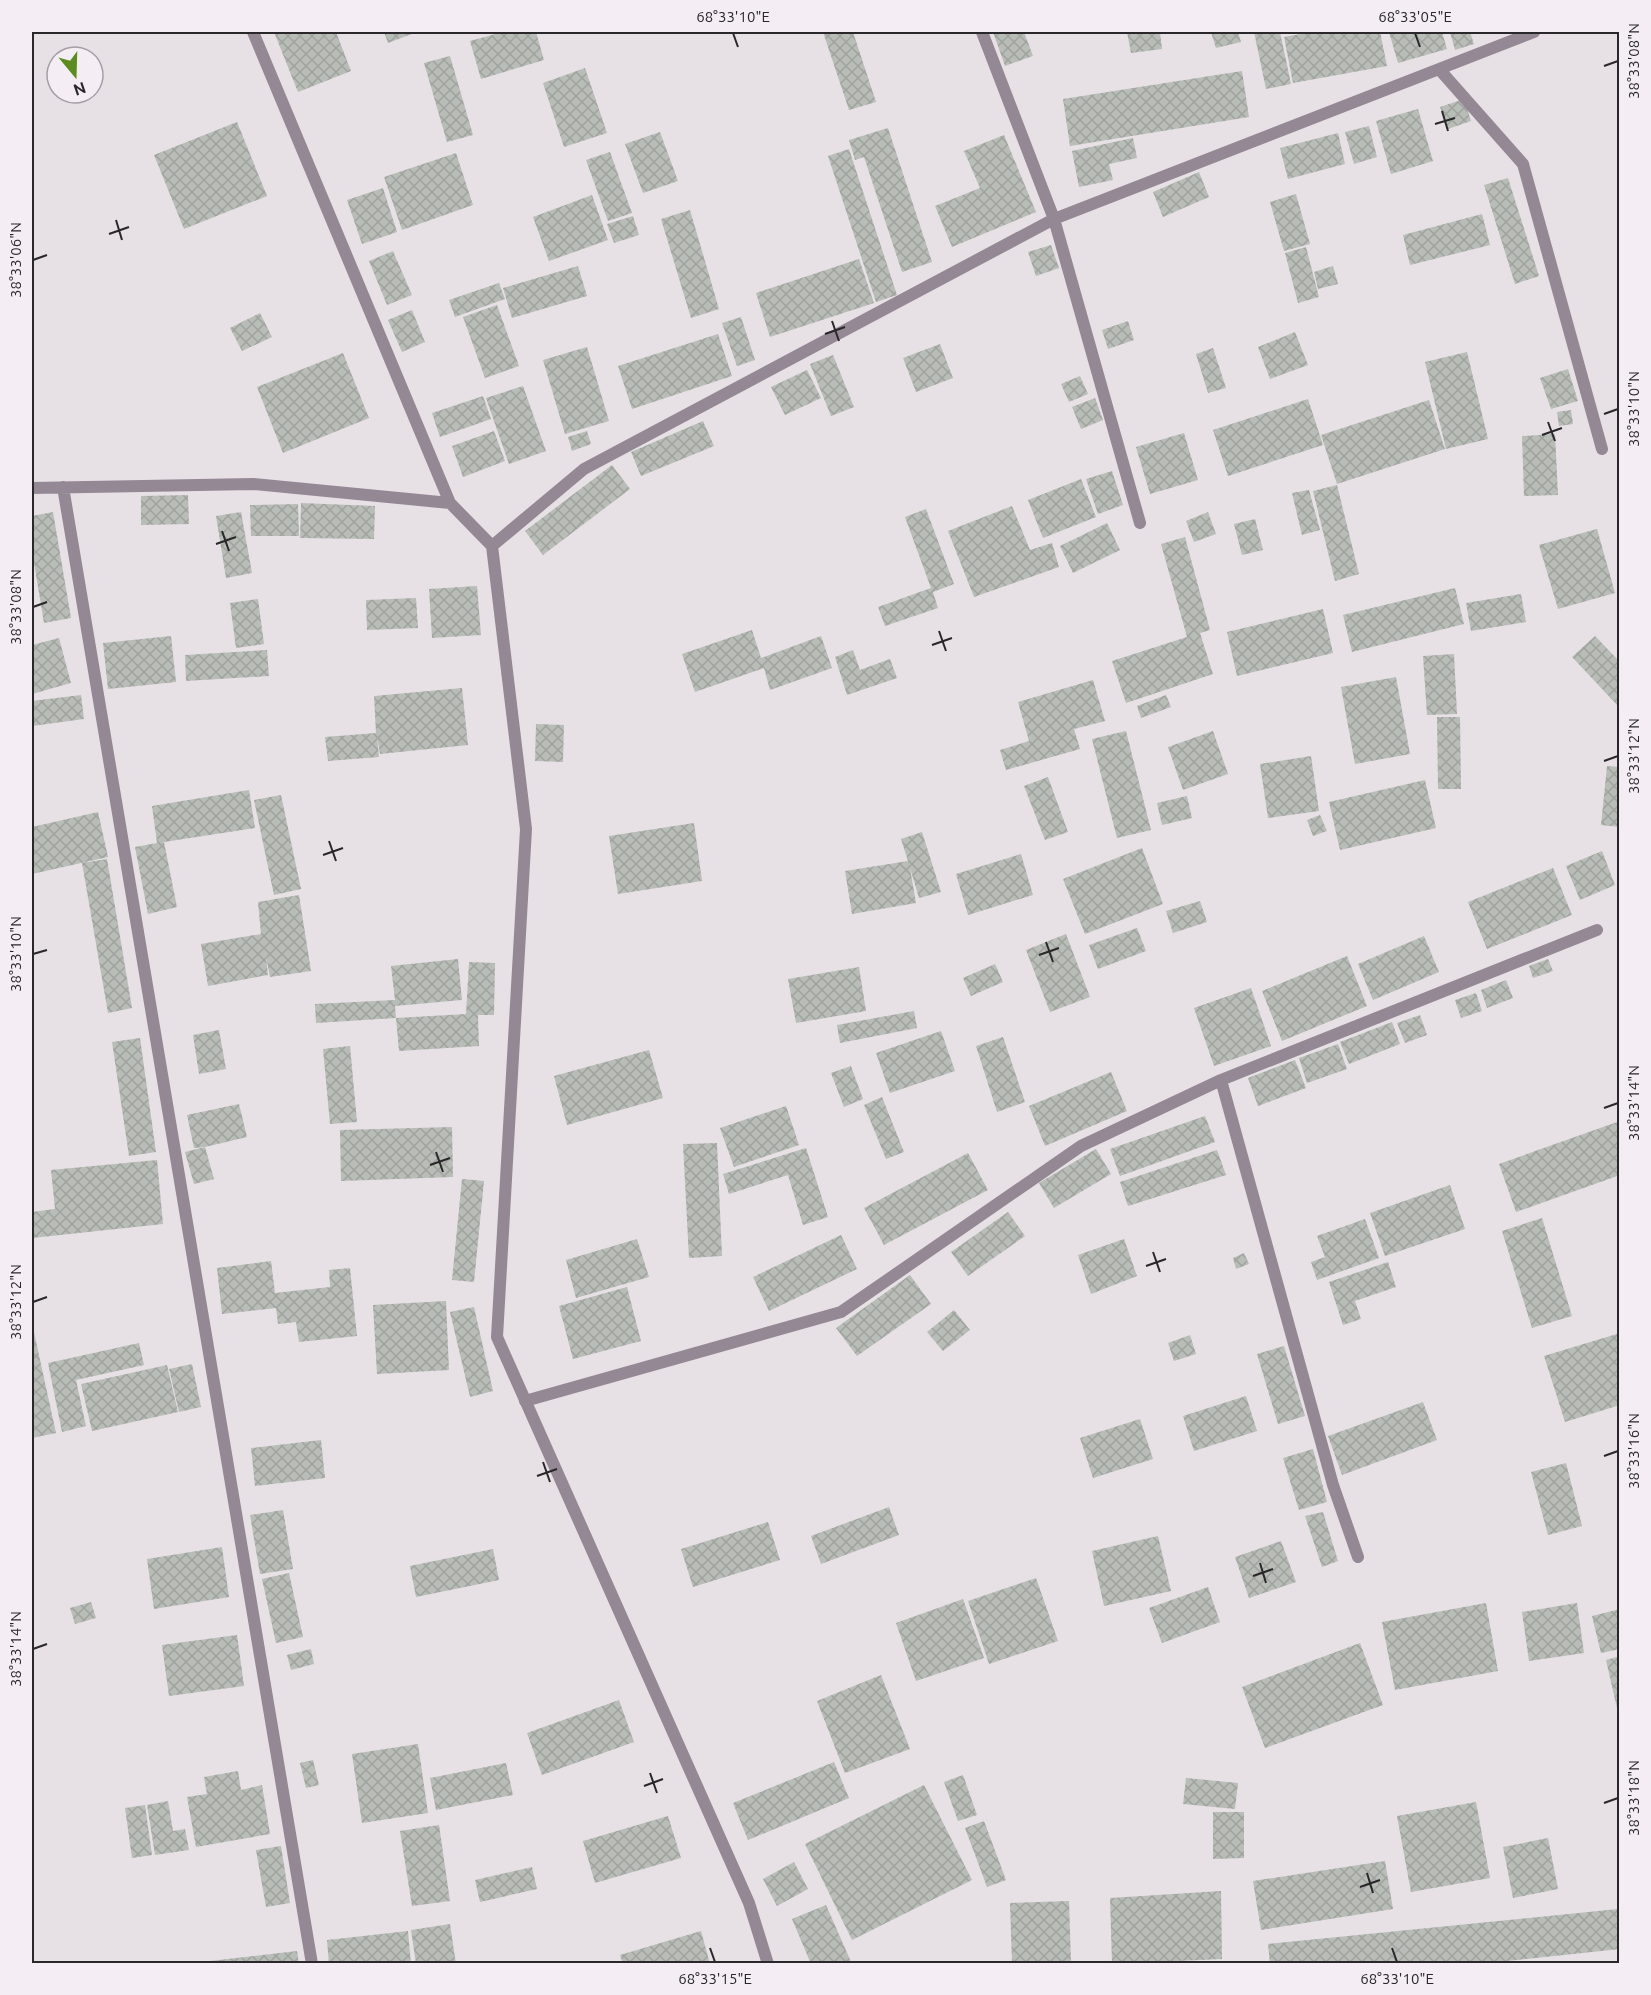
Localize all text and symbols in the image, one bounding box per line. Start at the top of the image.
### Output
text: 68°33'10"E [696,8,770,25]
text: 68°33'05"E [1378,8,1452,25]
text: 38°33'08"N [1625,23,1642,99]
north arrow [45,45,105,105]
text: N [71,79,88,100]
text: 38°33'06"N [7,222,24,298]
text: 38°33'10"N [1625,371,1642,447]
text: 38°33'08"N [7,569,24,645]
text: 38°33'12"N [1625,718,1642,794]
text: 38°33'10"N [7,916,24,992]
text: 38°33'14"N [1625,1065,1642,1141]
text: 38°33'12"N [7,1264,24,1340]
text: 38°33'16"N [1625,1413,1642,1489]
text: 38°33'14"N [7,1611,24,1687]
text: 38°33'18"N [1625,1760,1642,1836]
text: 68°33'15"E [678,1970,752,1987]
text: 68°33'10"E [1360,1970,1434,1987]

